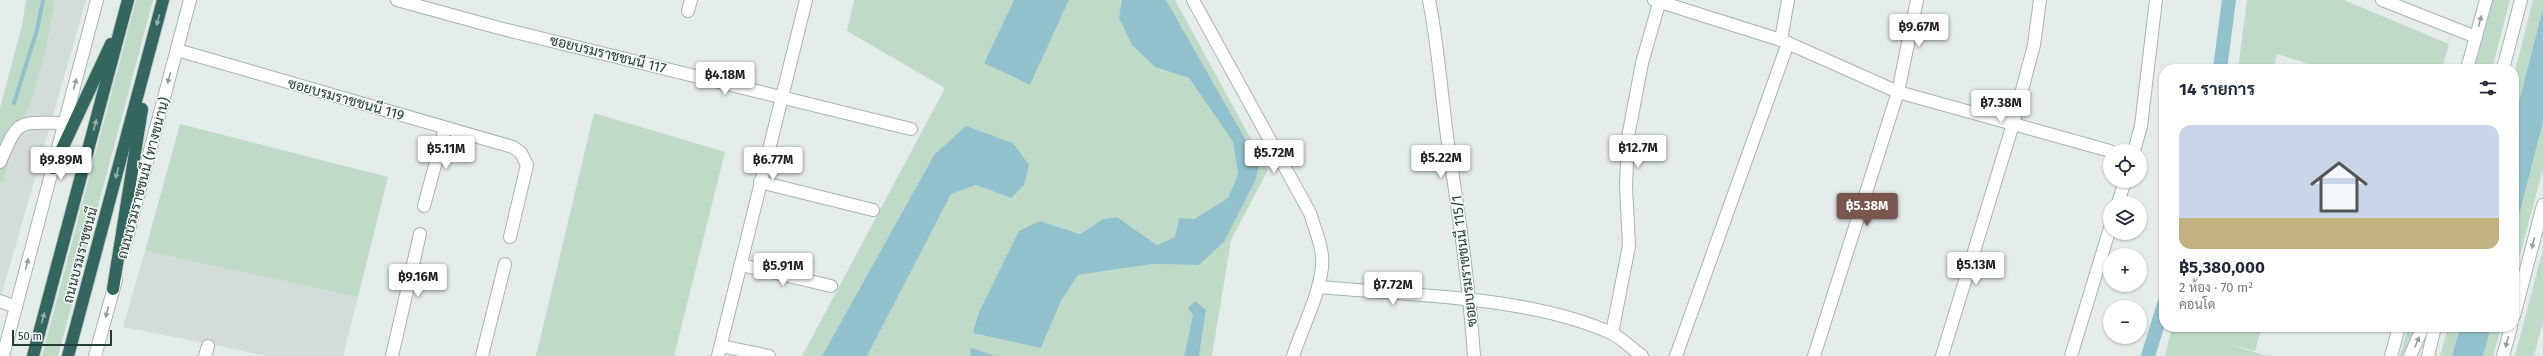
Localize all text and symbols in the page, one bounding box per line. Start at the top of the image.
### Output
one-way arrow [155,14,161,26]
pin: ฿9.67M [1886,14,1952,48]
one-way arrow [2478,15,2484,27]
text: ฿9.67M [1898,19,1940,34]
street label: ซอยบรมราชชนนี 117 [548,31,668,77]
pin: ฿4.18M [692,62,758,96]
text: ฿4.18M [705,67,745,82]
one-way arrow [166,73,172,85]
street label: ซอยบรมราชชนนี 119 [286,74,406,124]
icon: filters [2477,77,2499,99]
one-way arrow [72,78,78,91]
text: 14 รายการ [2179,79,2255,100]
pin: ฿7.38M [1968,90,2034,124]
street label: ถนนบรมราชชนนี (ทางขนาน) [113,95,173,261]
text: ฿7.38M [1980,95,2022,110]
one-way arrow [92,119,98,131]
pin: ฿12.7M [1605,135,1671,169]
pin: ฿5.11M [413,136,479,170]
pin: ฿5.72M [1241,140,1307,174]
text: ฿12.7M [1618,140,1658,155]
text: ฿5.11M [427,141,465,156]
map controls [2103,144,2147,344]
button: locate [2103,144,2147,188]
text: ฿5.72M [1254,145,1294,160]
pin: ฿5.22M [1408,145,1474,179]
pin: ฿9.89M [28,147,94,181]
pin: ฿6.77M [740,147,806,181]
text: ฿5.22M [1420,150,1462,165]
icon: home [2303,151,2375,223]
text: ฿9.89M [40,152,82,167]
text: ฿6.77M [753,152,793,167]
one-way arrow [114,167,120,179]
pin: ฿5.38M [1834,193,1900,227]
street label: ซอยบรมราชชนนี 115/1 [1447,194,1481,328]
button: layers [2103,196,2147,240]
text: ฿5.38M [1846,198,1888,213]
street label: ถนนบรมราชชนนี [59,205,101,305]
one-way arrow [2530,237,2536,249]
button: + [2103,248,2147,292]
pin: ฿5.13M [1943,252,2009,286]
pin: ฿5.91M [750,253,816,287]
text: ฿5.13M [1956,257,1996,272]
text: ฿5,380,000 [2179,257,2265,278]
one-way arrow [24,258,30,270]
text: ฿5.91M [763,258,803,273]
pin: ฿9.16M [385,264,451,298]
text: ฿9.16M [398,269,438,284]
pin: ฿7.72M [1360,272,1426,306]
text: ฿7.72M [1373,277,1413,292]
text: 2 ห้อง · 70 m² [2179,280,2253,295]
text: คอนโด [2179,297,2215,312]
button: − [2103,300,2147,344]
one-way arrow [104,306,110,318]
one-way arrow [41,312,47,325]
scale bar [12,328,112,347]
text: 50 m [18,330,42,343]
one-way arrow [2414,336,2420,347]
one-way arrow [2504,336,2510,348]

